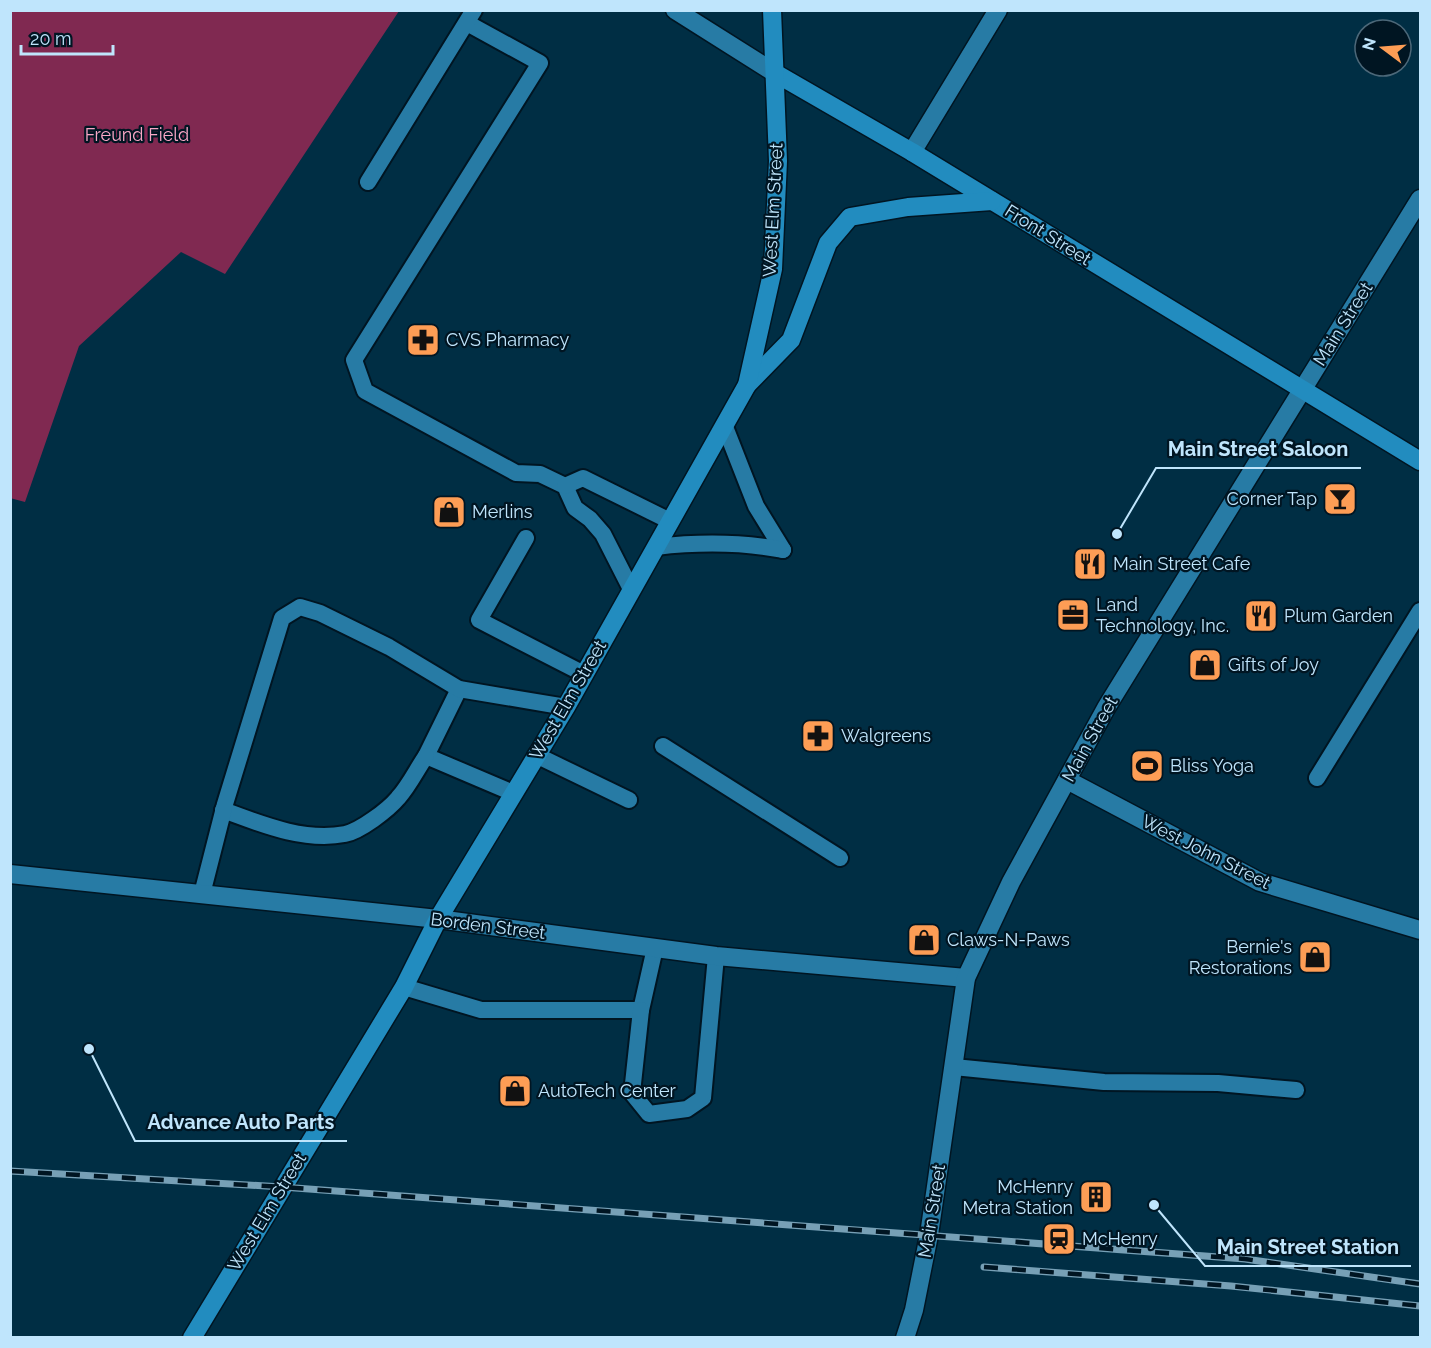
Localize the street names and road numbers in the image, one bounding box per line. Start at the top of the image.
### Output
street label: West Elm Street [758,142,787,278]
street label: Front Street [1001,200,1095,269]
street label: Main Street [1309,278,1376,369]
street label: West Elm Street [525,636,610,763]
street label: Main Street [1057,692,1122,785]
street label: West John Street [1138,810,1274,893]
street label: Borden Street [429,908,547,943]
street label: West Elm Street [223,1149,310,1275]
street label: Main Street [914,1163,949,1259]

